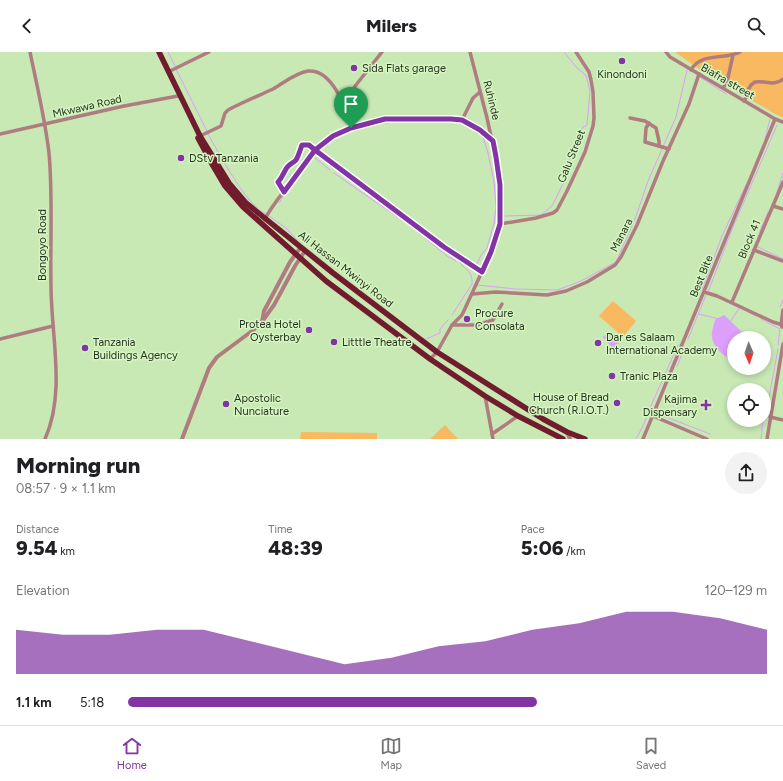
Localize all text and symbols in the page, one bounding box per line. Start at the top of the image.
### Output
icon: back [16,15,38,37]
text: Milers [366,15,417,37]
icon: search [745,15,767,37]
marker: Kinondoni [617,56,627,66]
street label: Biafra street [698,61,757,102]
place label: Sida Flats garage [362,62,446,75]
marker: Sida Flats garage [349,63,359,73]
place label: Kinondoni [597,68,647,81]
street label: Ruhinde [480,79,503,121]
pin [334,87,368,128]
street label: Mkwawa Road [51,92,123,121]
icon: arrive [340,93,362,115]
street label: Galu Street [555,128,588,185]
place label: DStv Tanzania [189,152,258,165]
marker: DStv Tanzania [176,153,186,163]
street label: Bongoyo Road [36,209,49,281]
street label: Manara [607,216,635,254]
street label: Block 41 [735,218,763,261]
street label: Ali Hassan Mwinyi Road [296,228,396,310]
street label: Best Bite [687,253,716,299]
place label: Procure Consolata [475,307,525,333]
marker: Procure Consolata [462,314,472,324]
place label: Protea Hotel Oysterbay [239,318,301,344]
marker: Protea Hotel Oysterbay [304,325,314,335]
place label: Dar es Salaam International Academy [606,331,717,357]
north arrow [727,331,771,375]
map controls [727,331,771,427]
place label: Tanzania Buildings Agency [93,336,178,362]
place label: Litttle Theatre [342,336,412,349]
marker: Litttle Theatre [329,337,339,347]
marker: Dar es Salaam International Academy [593,338,603,348]
marker: Tanzania Buildings Agency [80,343,90,353]
place label: Tranic Plaza [620,370,678,383]
marker: Tranic Plaza [607,371,617,381]
button: locate [727,383,771,427]
place label: House of Bread Church (R.I.O.T.) [529,391,609,417]
place label: Apostolic Nunciature [234,392,289,418]
place label: Kajima Dispensary [643,393,697,419]
marker: House of Bread Church (R.I.O.T.) [612,398,622,408]
marker: Apostolic Nunciature [221,399,231,409]
marker: Kajima Dispensary [700,399,712,411]
text: Morning run [16,452,140,479]
button: share [725,452,767,494]
text: 08:57 · 9 × 1.1 km [16,481,116,496]
text: Distance [16,523,59,536]
text: Time [268,523,292,536]
text: Pace [521,523,544,536]
text: 9.54 [16,536,58,560]
text: 48:39 [268,536,323,560]
text: 5:06 [521,536,564,560]
text: km [58,545,75,558]
text: /km [564,545,585,558]
text: Elevation [16,583,69,598]
text: 120–129 m [705,583,767,598]
text: 1.1 km [16,695,52,710]
text: 5:18 [80,695,104,710]
tab: Home [117,735,147,772]
tab: Map [380,735,402,772]
tab: Saved [636,735,666,772]

